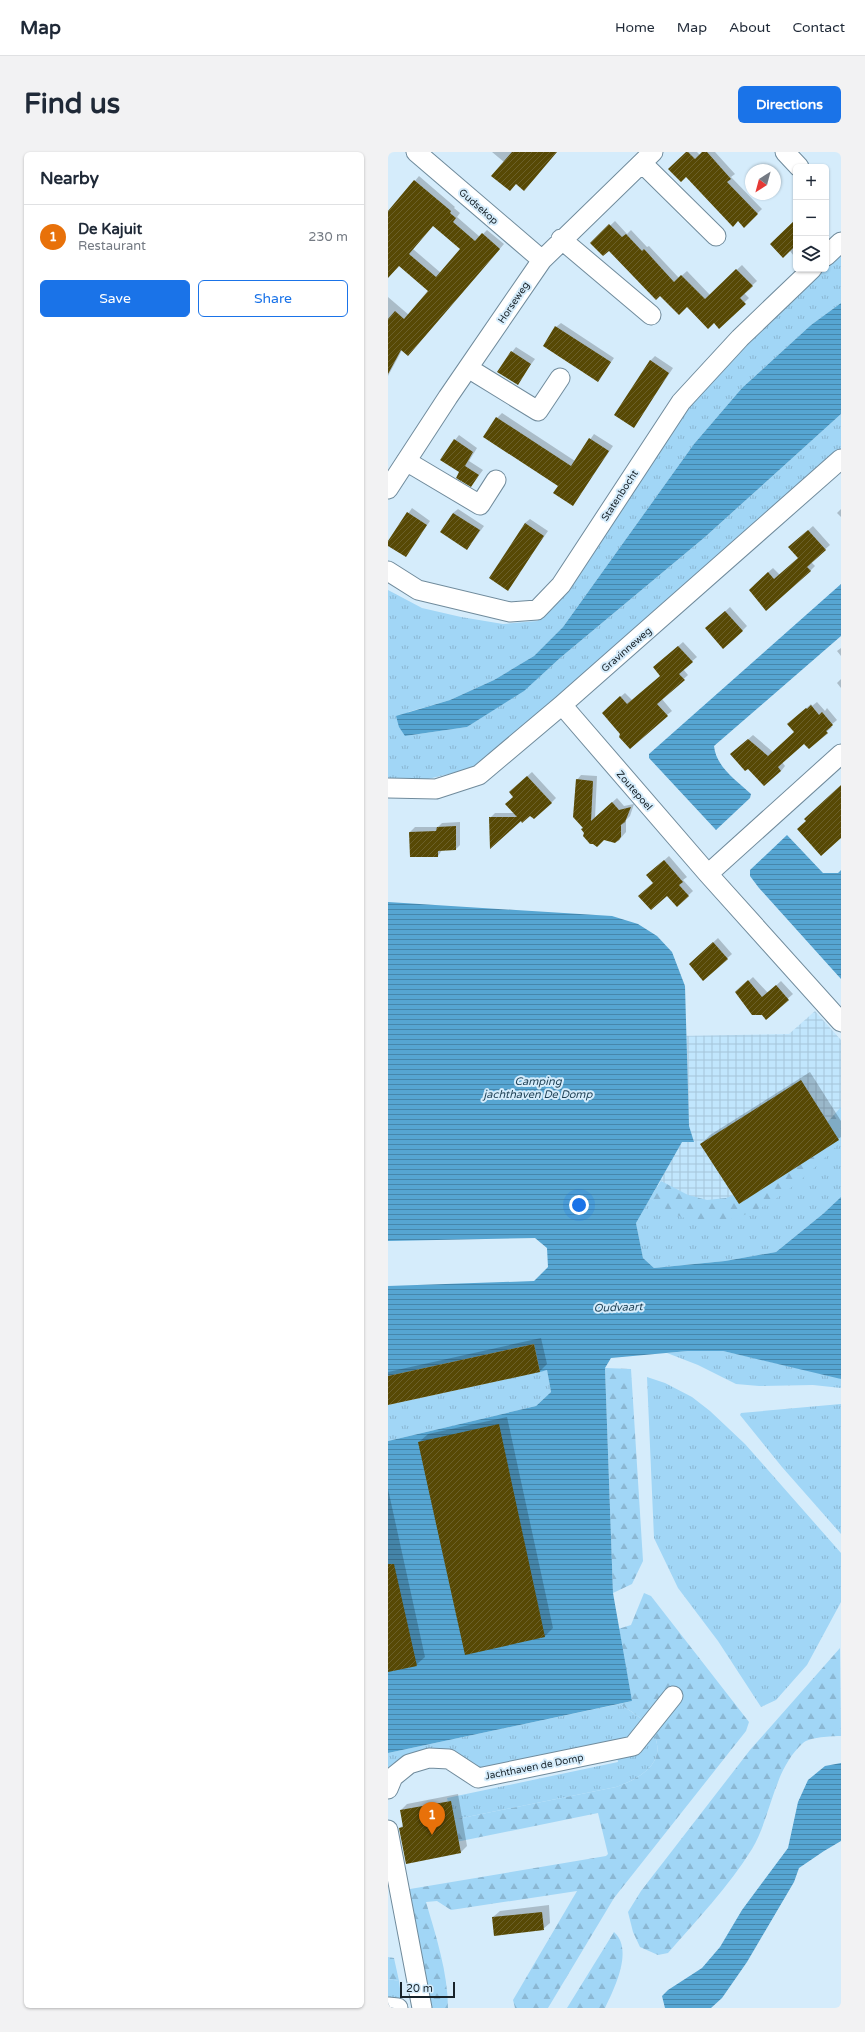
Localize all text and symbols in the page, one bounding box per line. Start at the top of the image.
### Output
text: Map [20,17,61,39]
text: Home [615,19,655,36]
text: Map [677,19,707,36]
text: About [729,19,771,36]
text: Contact [793,19,845,36]
button: Directions [738,86,841,123]
text: Find us [24,87,120,121]
north arrow [745,164,781,200]
map controls [793,164,829,272]
button: + [793,164,829,200]
text: Nearby [40,168,99,189]
street label: Gudsekop [456,186,500,227]
button: − [793,200,829,236]
text: De Kajuit [78,220,142,238]
text: 1 [49,229,57,245]
text: 230 m [308,229,348,245]
button: layers [793,236,829,272]
text: Restaurant [78,238,146,254]
street label: Horseweg [496,279,532,326]
button: Save [40,280,190,317]
button: Share [198,280,348,317]
street label: Statenbocht [599,468,641,523]
street label: Gravinneweg [599,625,654,675]
street label: Zoutepoel [614,768,655,813]
water label: Camping jachthaven De Domp [482,1075,593,1101]
your location [569,1195,589,1215]
water label: Oudvaart [593,1300,645,1315]
street label: Jachthaven de Domp [484,1752,584,1782]
pin: 1 [419,1802,445,1835]
scale bar [400,1980,455,1999]
text: 20 m [406,1982,433,1995]

